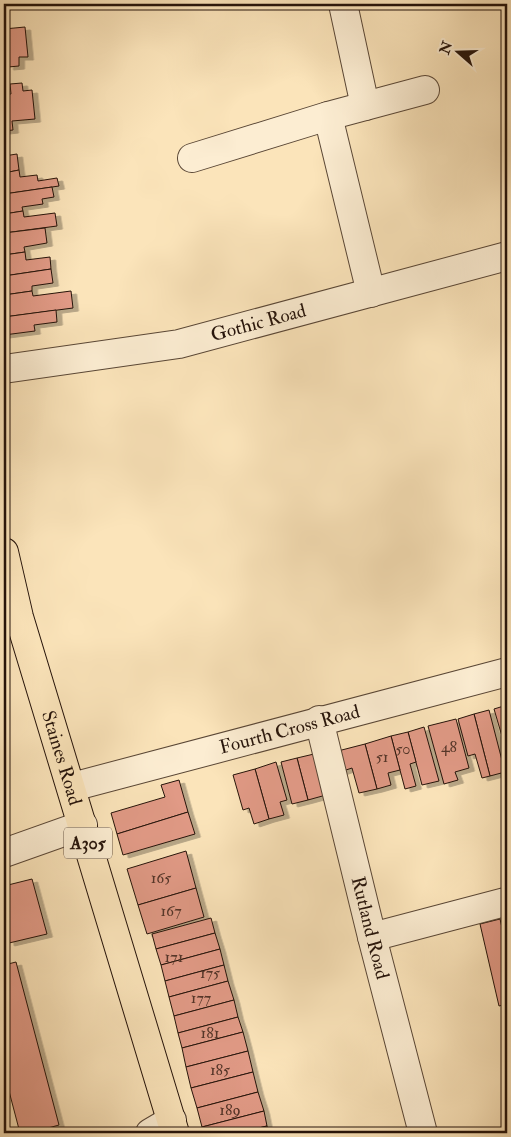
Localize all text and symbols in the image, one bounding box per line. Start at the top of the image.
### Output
north arrow [434,28,484,78]
text: N [436,38,457,57]
street label: Gothic Road [208,298,309,347]
street label: Fourth Cross Road [217,699,363,760]
street label: Staines Road [36,708,87,809]
house number: 48 [441,737,458,757]
house number: 50 [395,739,411,759]
house number: 51 [376,747,388,767]
road number: A305 [64,828,112,858]
house number: 165 [151,868,171,888]
street label: Rutland Road [346,874,395,982]
house number: 167 [160,901,182,921]
house number: 171 [165,947,183,967]
house number: 175 [200,963,220,983]
house number: 177 [191,988,212,1008]
house number: 181 [201,1023,219,1043]
house number: 185 [210,1060,230,1080]
house number: 189 [219,1100,241,1120]

